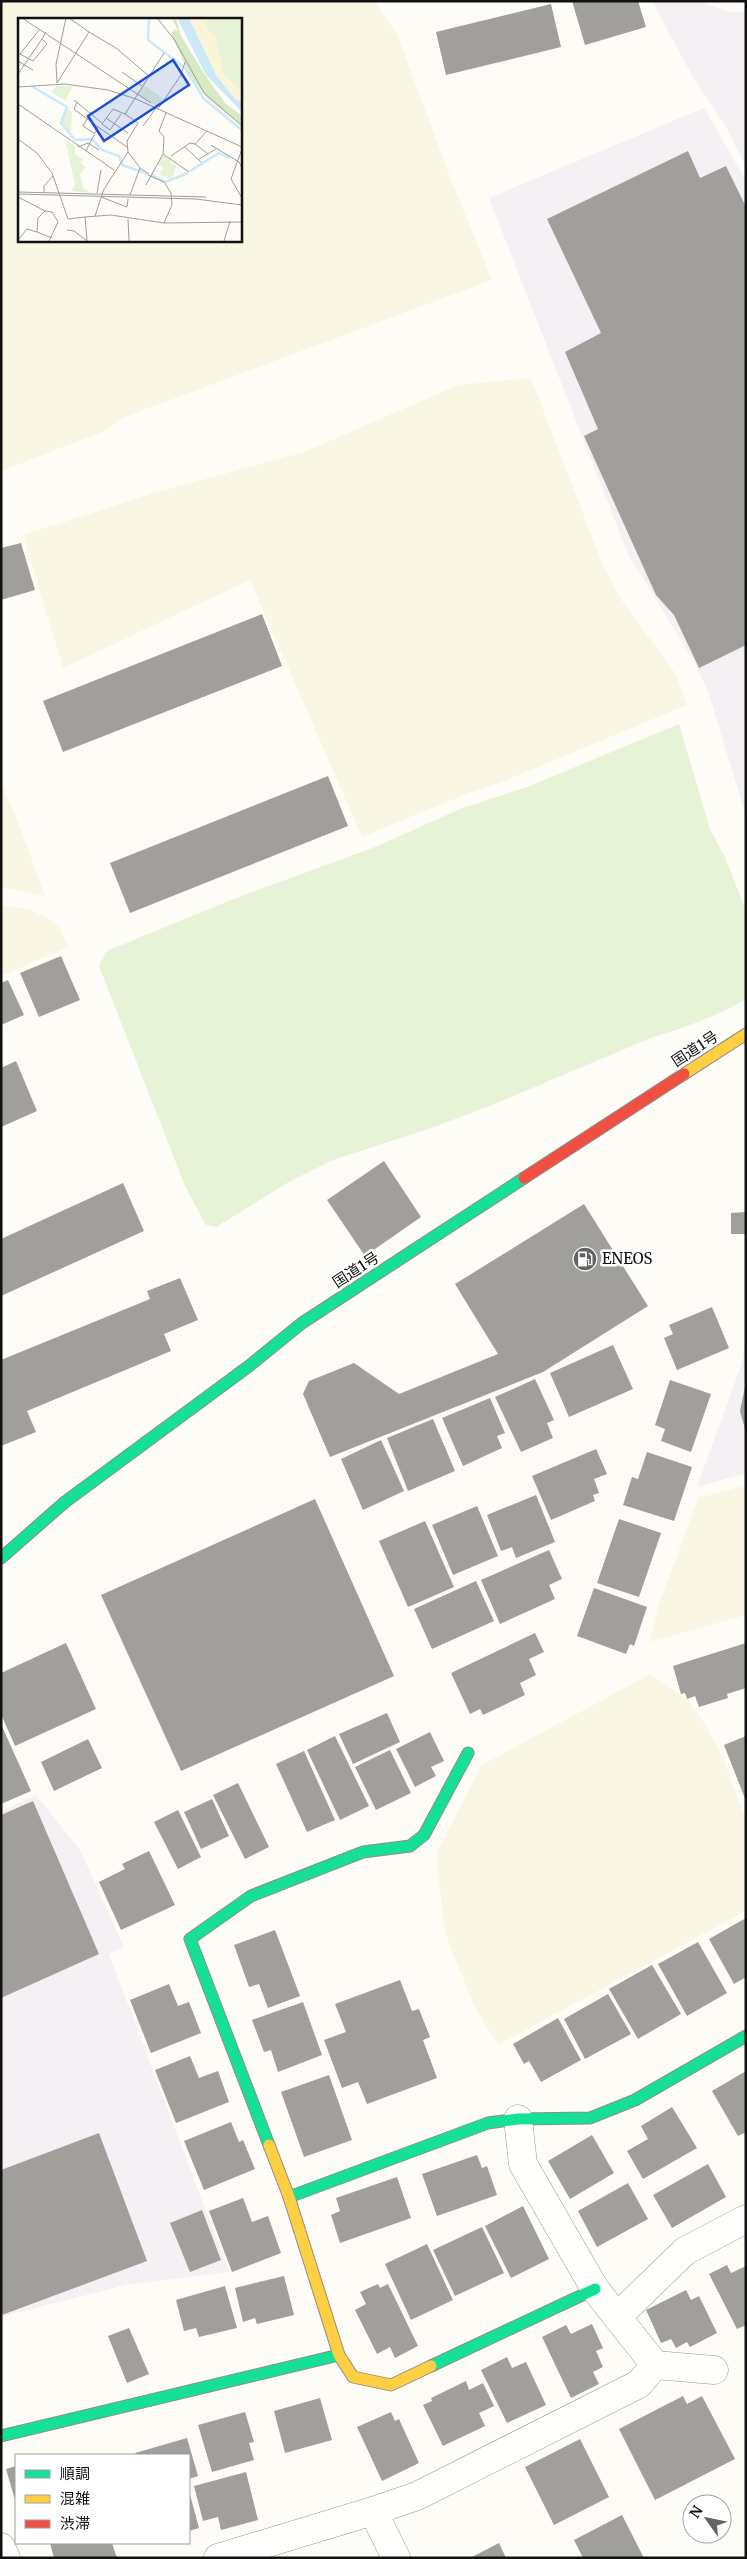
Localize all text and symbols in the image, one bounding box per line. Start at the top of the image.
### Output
inset map [18,18,241,241]
street label: 国道1号 [668,1027,722,1071]
fuel station icon: ENEOS [572,1246,598,1272]
street label: 国道1号 [329,1248,383,1292]
place label: ENEOS [602,1249,652,1268]
legend [15,2454,190,2544]
text: 順調 [60,2464,90,2483]
text: 混雑 [60,2489,90,2508]
north arrow [682,2494,732,2544]
text: N [686,2502,707,2521]
text: 渋滞 [60,2514,90,2533]

